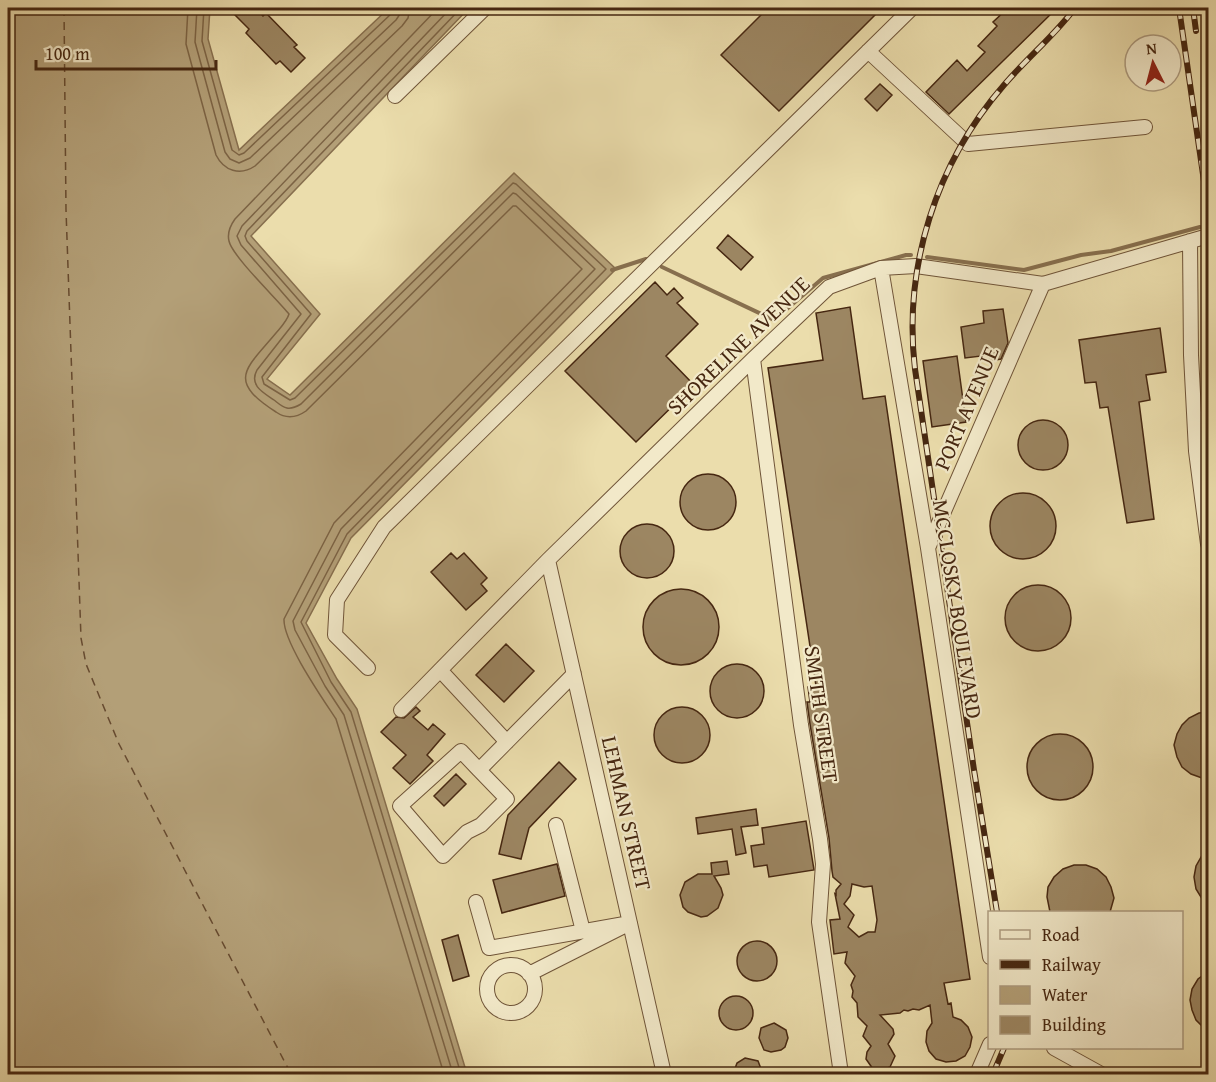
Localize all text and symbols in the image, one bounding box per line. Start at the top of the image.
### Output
scale bar [36,33,216,71]
north arrow [1123,33,1183,93]
text: N [1145,36,1158,61]
text: 100 m [45,40,90,67]
street label: SHORELINE AVENUE [659,268,817,422]
street label: PORT AVENUE [926,341,1006,475]
street label: MCCLOSKY BOULEVARD [925,497,991,721]
street label: SMITH STREET [797,644,847,784]
street label: LEHMAN STREET [594,733,660,893]
legend [988,911,1183,1049]
text: Road [1042,921,1080,948]
text: Railway [1042,951,1101,978]
text: Water [1042,981,1088,1008]
text: Building [1042,1011,1106,1038]

